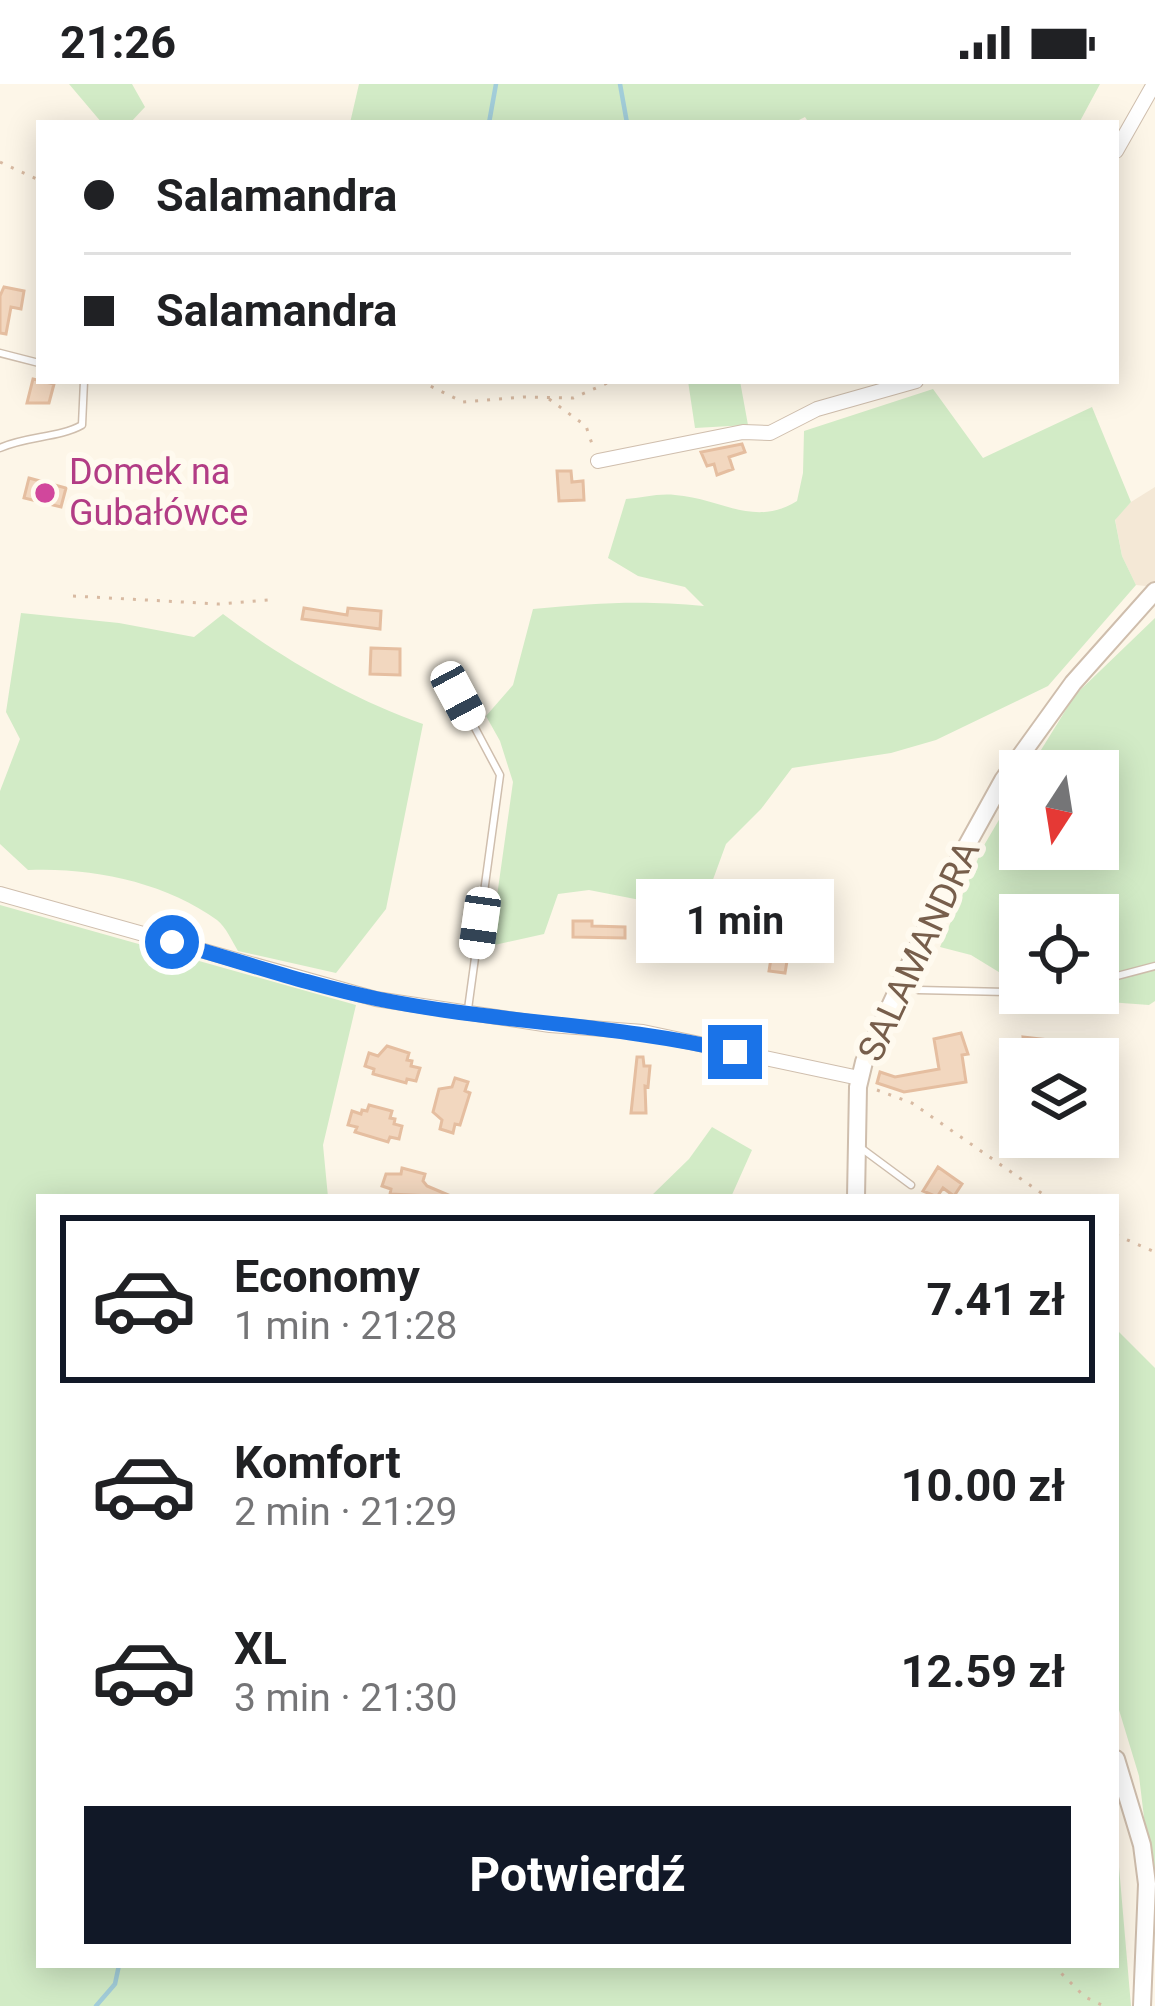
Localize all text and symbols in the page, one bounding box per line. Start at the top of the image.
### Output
text: 21:26 [60,16,176,69]
text: Salamandra [156,169,397,222]
text: Salamandra [156,284,397,337]
place label: Domek na Gubałówce [69,451,248,534]
marker: Domek na Gubałówce [32,480,58,506]
car [425,656,491,736]
north arrow [999,750,1119,870]
map controls [999,750,1119,1158]
street label: SALAMANDRA [850,834,989,1068]
callout: 1 min [636,878,834,962]
car [457,885,503,961]
button: locate [999,894,1119,1014]
text: 1 min [686,898,784,944]
route start [145,915,199,969]
route end [708,1025,762,1079]
button: layers [999,1038,1119,1158]
icon: car [90,1245,198,1353]
text: Economy [234,1250,420,1303]
text: 7.41 zł [927,1273,1065,1326]
text: 1 min · 21:28 [234,1303,457,1349]
icon: car [90,1431,198,1539]
text: Komfort [234,1436,401,1489]
text: 10.00 zł [901,1459,1065,1512]
text: 2 min · 21:29 [234,1489,457,1535]
icon: car [90,1617,198,1725]
text: XL [234,1622,287,1675]
text: 12.59 zł [901,1645,1065,1698]
text: 3 min · 21:30 [234,1675,457,1721]
button: Potwierdź [84,1806,1071,1944]

